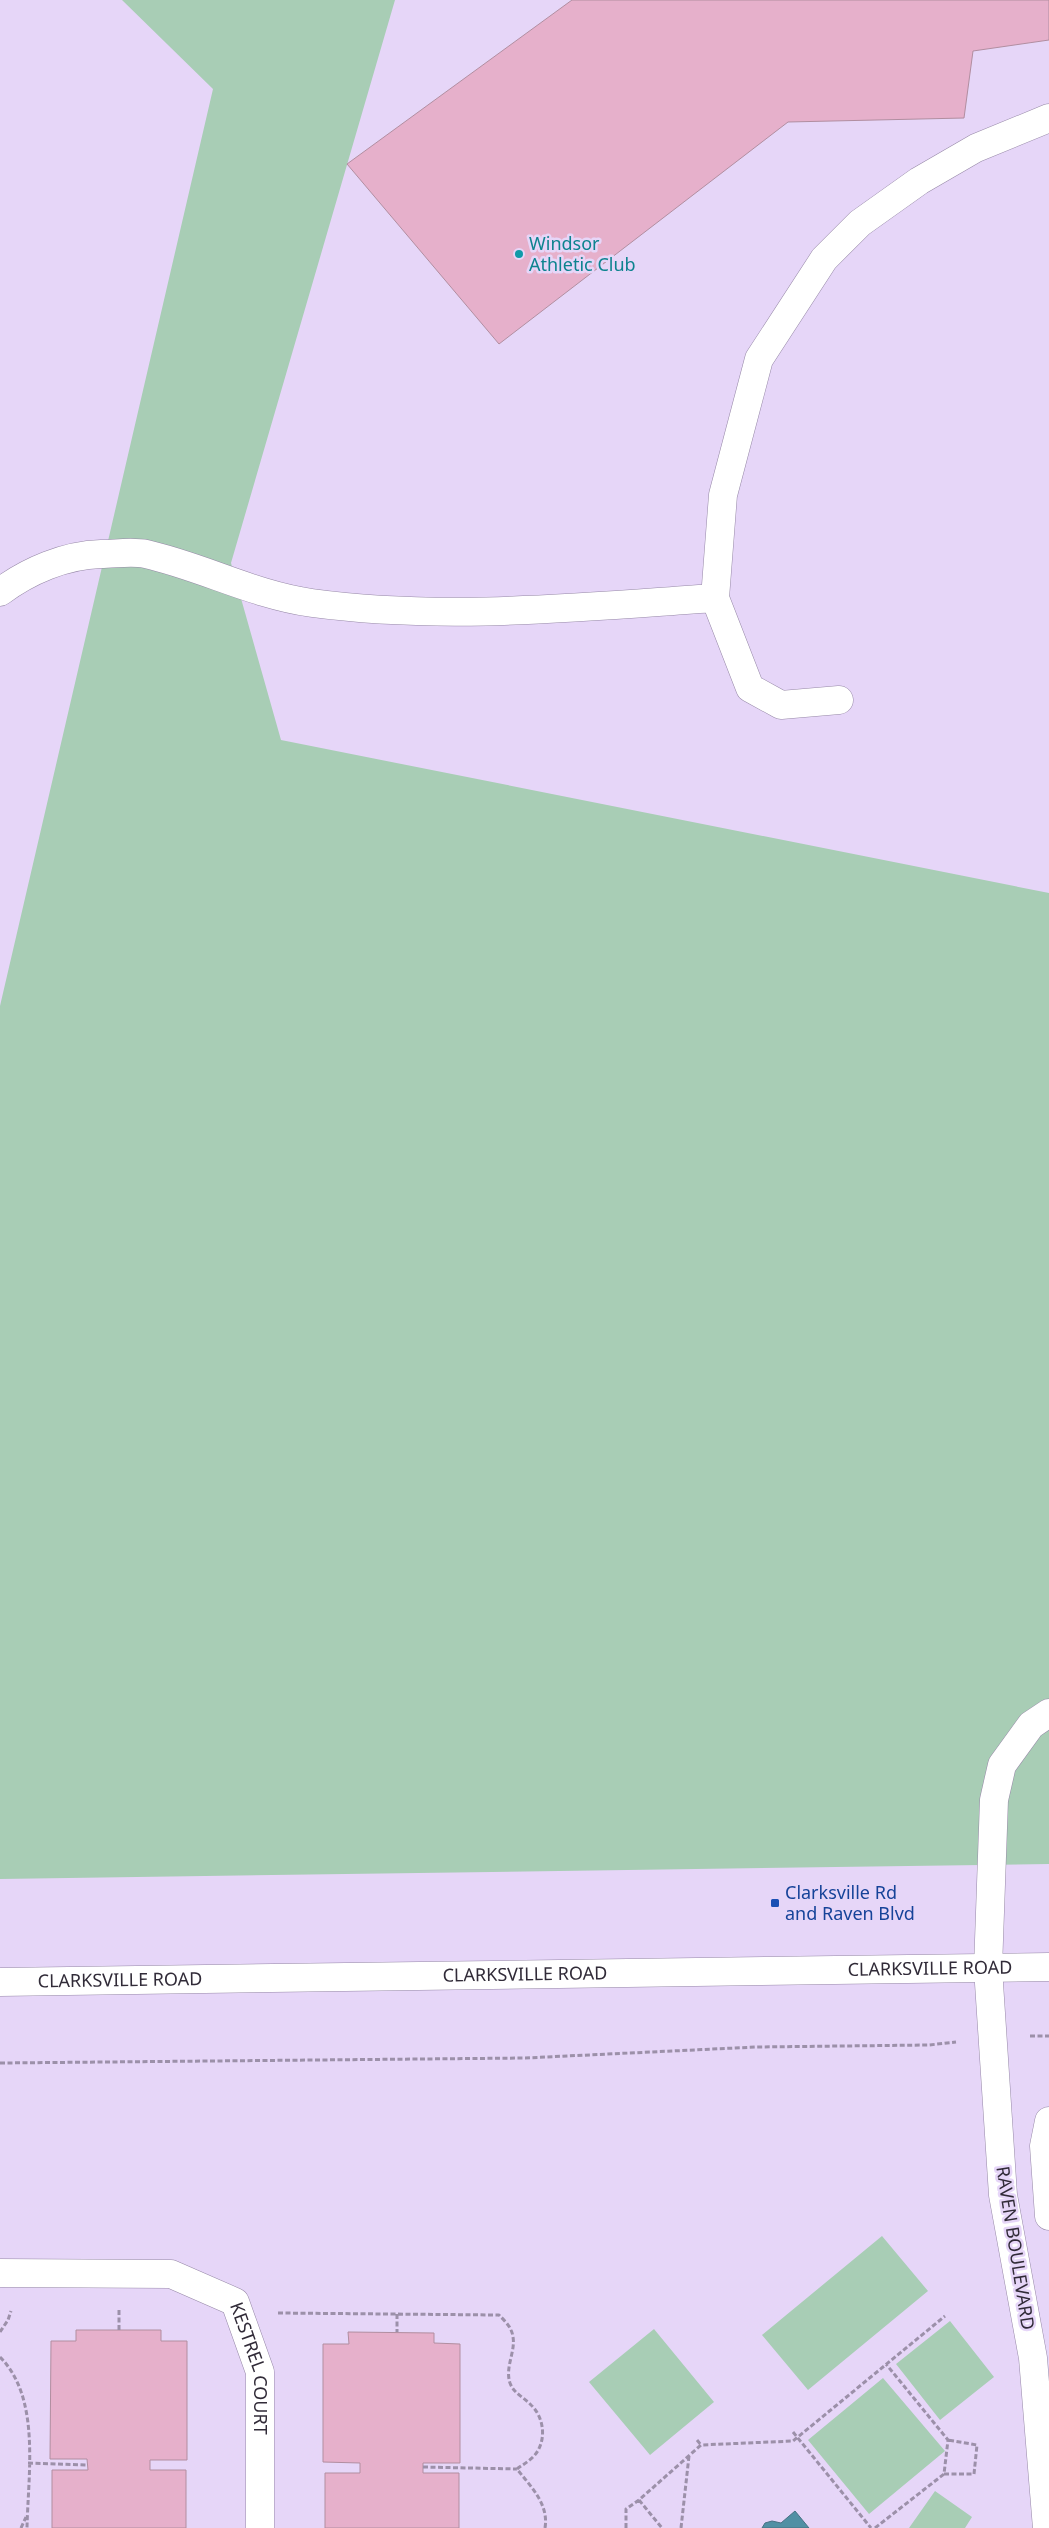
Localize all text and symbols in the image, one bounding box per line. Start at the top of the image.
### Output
place label: Windsor Athletic Club [529,231,636,276]
marker: Windsor Athletic Club [513,248,525,260]
place label: Clarksville Rd and Raven Blvd [785,1880,915,1925]
marker: Clarksville Rd and Raven Blvd [769,1897,781,1909]
street label: CLARKSVILLE ROAD [847,1955,1012,1981]
street label: CLARKSVILLE ROAD [442,1960,607,1987]
street label: CLARKSVILLE ROAD [37,1966,202,1992]
street label: RAVEN BOULEVARD [991,2164,1041,2331]
street label: KESTREL COURT [225,2299,273,2435]

